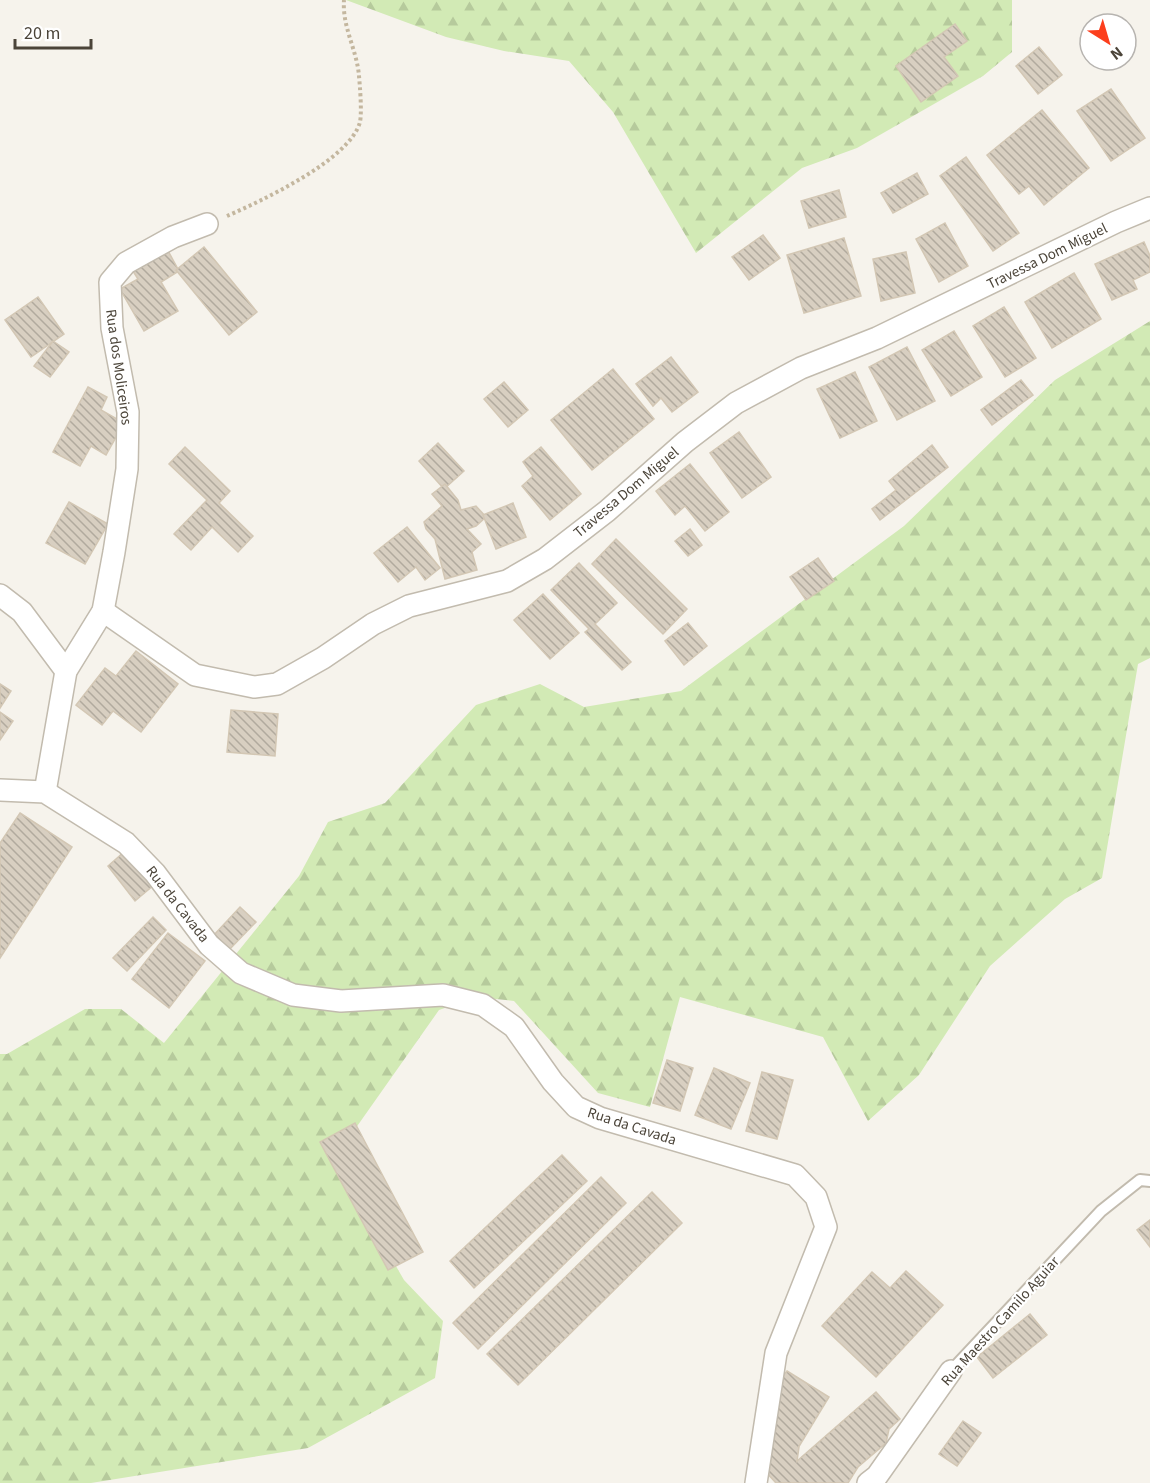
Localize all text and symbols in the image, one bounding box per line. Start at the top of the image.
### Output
scale bar [15,12,92,50]
north arrow [1078,12,1138,72]
text: 20 m [24,21,60,46]
text: N [1106,41,1127,65]
street label: Travessa Dom Miguel [983,218,1111,295]
street label: Rua dos Moliceiros [100,308,137,426]
street label: Travessa Dom Miguel [569,442,684,543]
street label: Rua da Cavada [141,861,214,947]
street label: Rua da Cavada [585,1102,679,1151]
street label: Rua Maestro Camilo Aguiar [936,1251,1065,1391]

